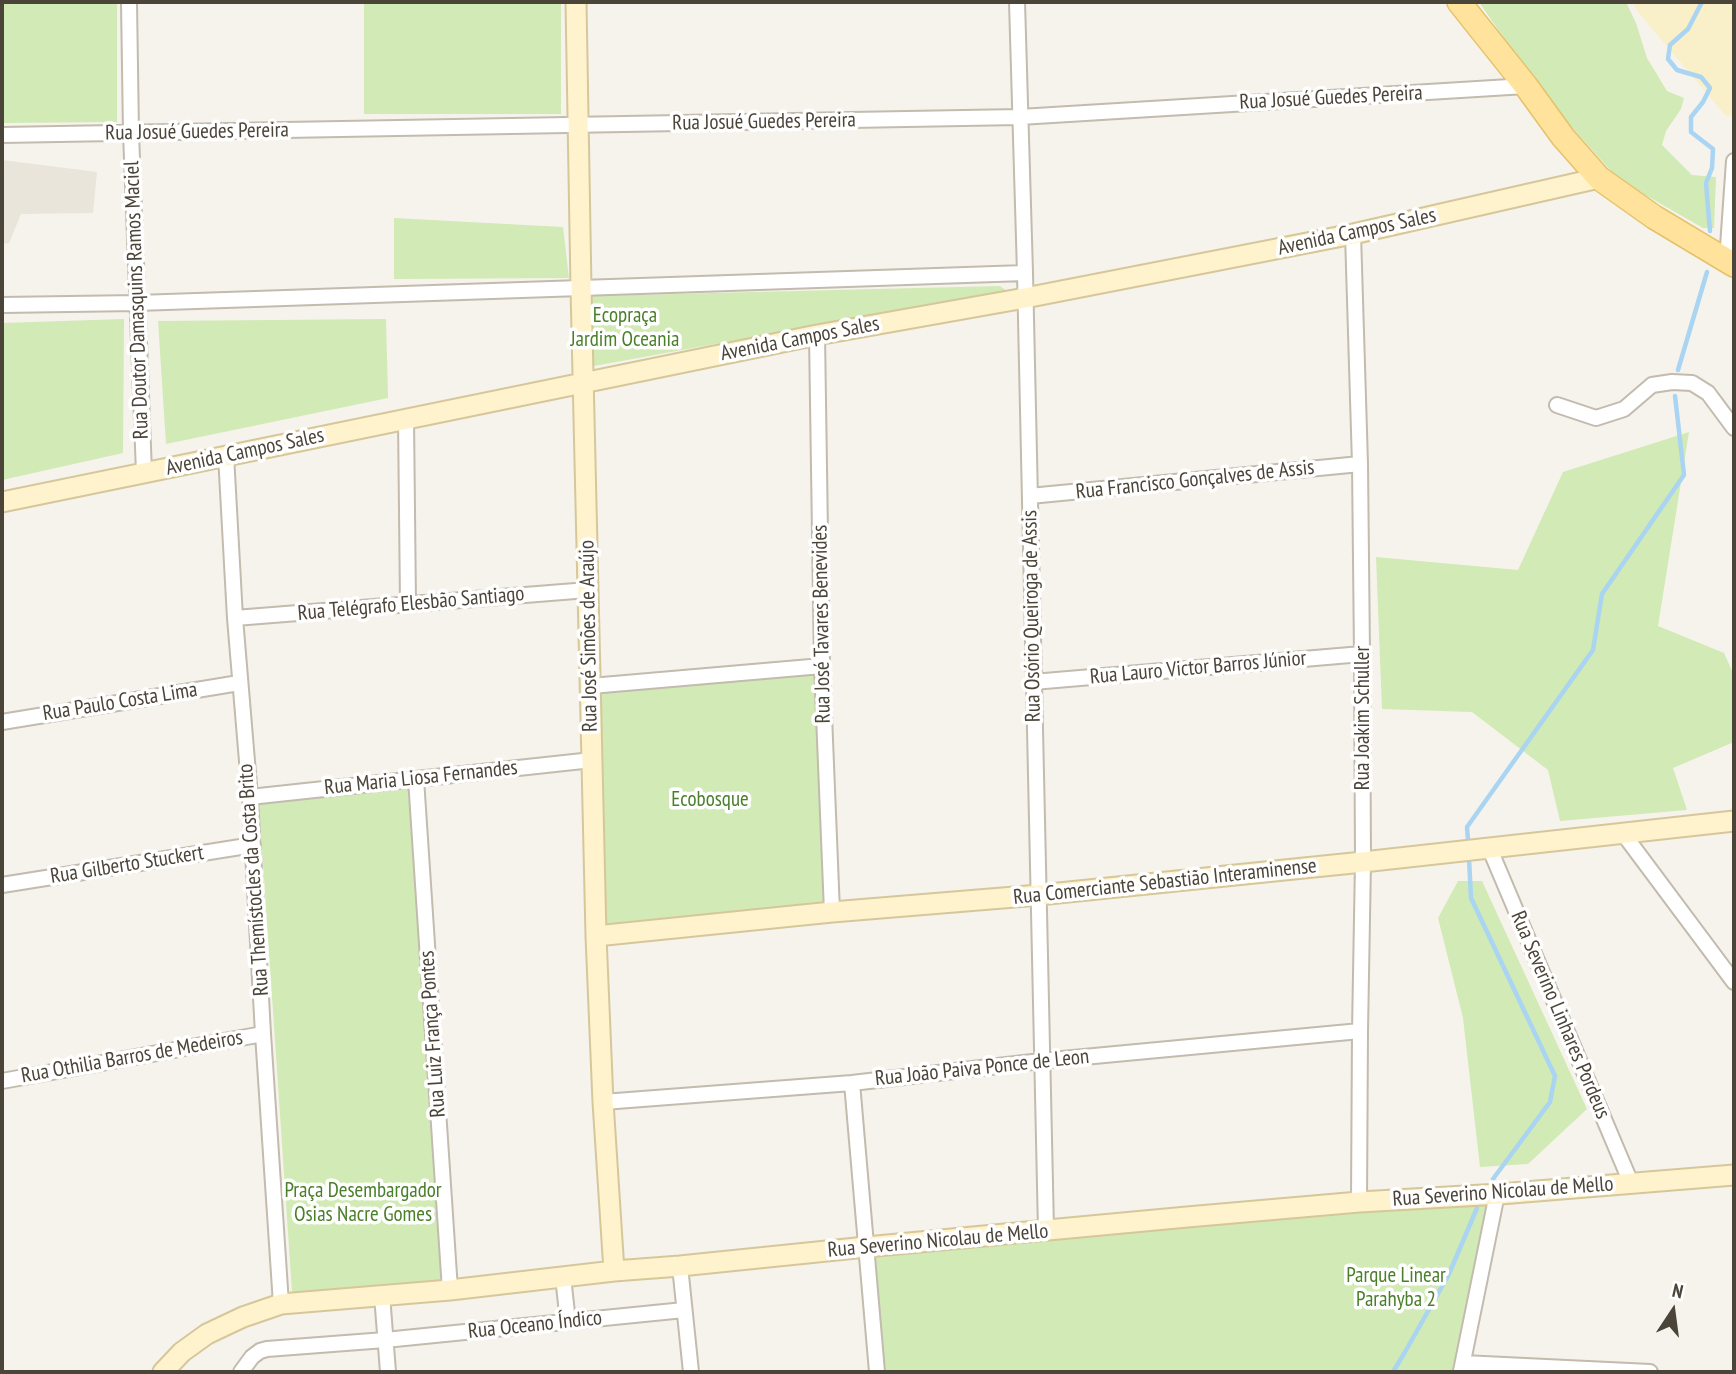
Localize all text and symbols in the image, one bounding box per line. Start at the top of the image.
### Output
street label: Rua Josué Guedes Pereira [1239,81,1423,115]
street label: Rua Josué Guedes Pereira [672,108,856,136]
street label: Rua Josué Guedes Pereira [105,118,289,146]
street label: Rua Doutor Damasquins Ramos Maciel [120,160,154,440]
street label: Avenida Campos Sales [1276,203,1438,261]
park label: Ecopraça Jardim Oceania [571,303,679,353]
street label: Avenida Campos Sales [719,311,881,367]
street label: Avenida Campos Sales [164,423,326,481]
street label: Rua Francisco Gonçalves de Assis [1075,455,1315,505]
street label: Rua Osório Queiroga de Assis [1018,510,1046,722]
street label: Rua José Tavares Benevides [808,524,836,724]
street label: Rua José Simões de Araújo [575,540,603,732]
street label: Rua Telégrafo Elesbão Santiago [297,582,525,626]
street label: Rua Lauro Victor Barros Júnior [1089,646,1307,690]
street label: Rua Joakim Schuller [1350,646,1376,790]
street label: Rua Paulo Costa Lima [41,677,199,727]
street label: Rua Maria Liosa Fernandes [323,755,519,801]
street label: Rua Themístocles da Costa Brito [233,763,275,997]
park label: Ecobosque [671,787,749,813]
street label: Rua Gilberto Stuckert [48,840,206,890]
street label: Rua Comerciante Sebastião Interaminense [1012,854,1318,910]
street label: Rua Severino Linhares Pordeus [1505,907,1615,1123]
street label: Rua Luiz França Pontes [415,950,451,1118]
street label: Rua Othilia Barros de Medeiros [19,1025,245,1089]
street label: Rua João Paiva Ponce de Leon [874,1044,1090,1092]
street label: Rua Severino Nicolau de Mello [1392,1172,1614,1212]
park label: Praça Desembargador Osias Nacre Gomes [284,1178,442,1228]
street label: Rua Severino Nicolau de Mello [827,1219,1049,1263]
park label: Parque Linear Parahyba 2 [1346,1263,1446,1313]
north arrow [1638,1276,1708,1346]
text: N [1670,1278,1685,1303]
street label: Rua Oceano Índico [467,1305,603,1345]

